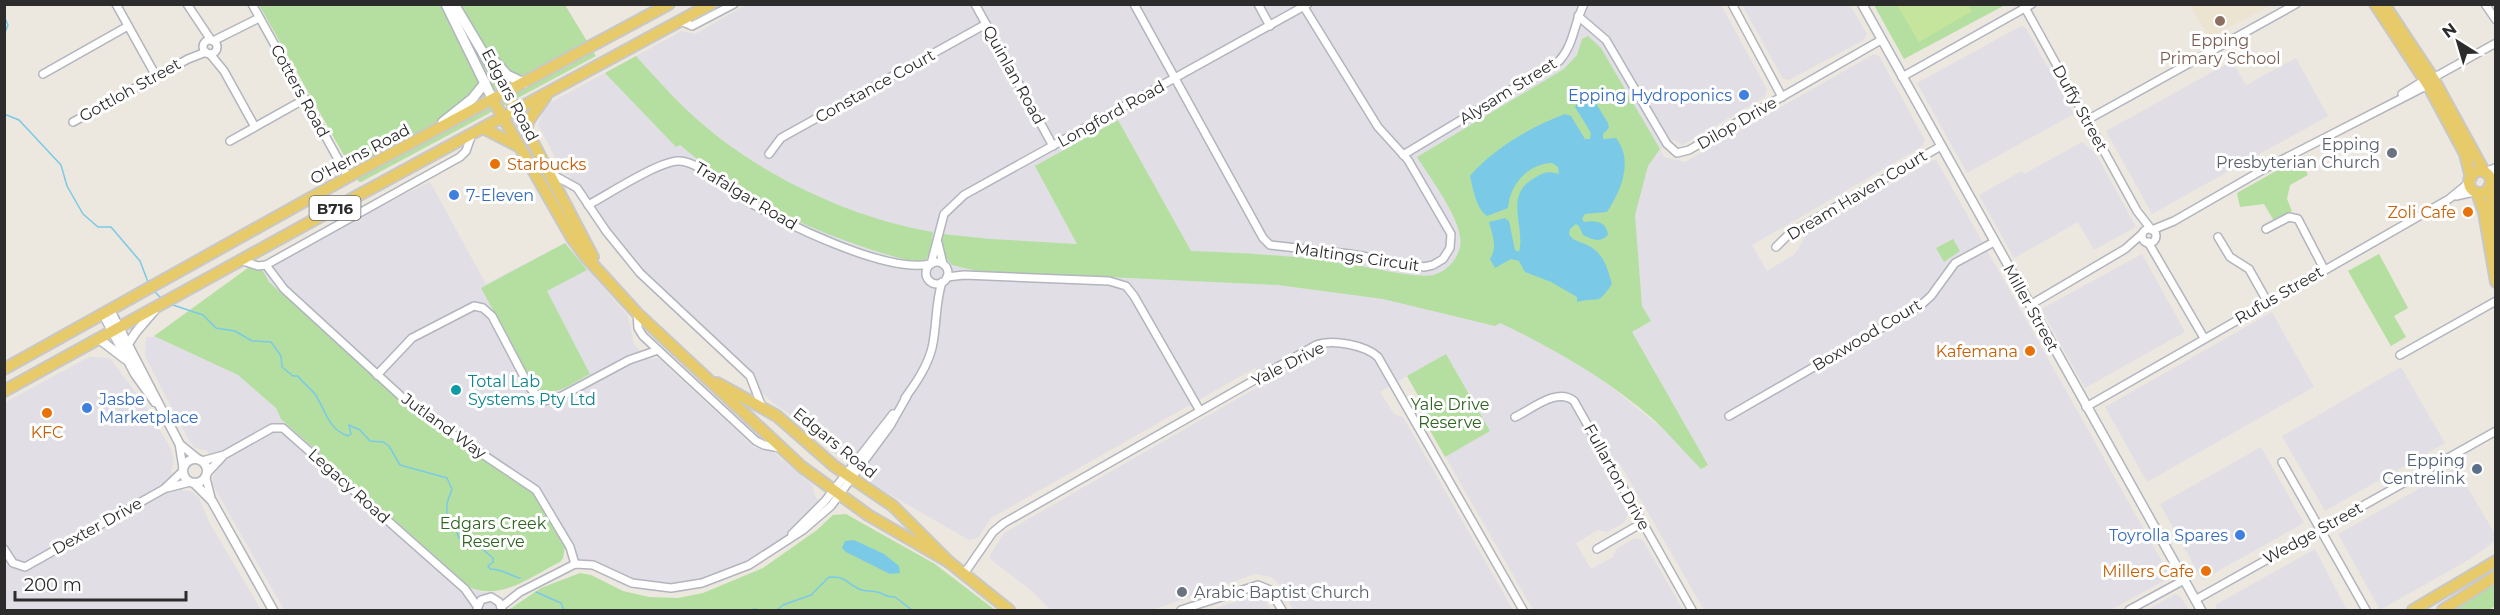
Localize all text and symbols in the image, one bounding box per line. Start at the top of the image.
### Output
north arrow [2428,12,2488,72]
marker: Epping Primary School [2213,14,2227,28]
text: N [2438,19,2460,42]
street label: Quinlan Road [979,22,1049,128]
place label: Epping Primary School [2159,31,2281,68]
street label: Cotters Road [267,41,333,141]
street label: Edgars Road [478,45,542,145]
street label: Constance Court [812,45,939,127]
street label: Alysam Street [1456,53,1561,128]
street label: Gottloh Street [76,54,184,126]
street label: Duffy Street [2048,61,2112,155]
street label: Longford Road [1054,77,1168,151]
place label: Epping Hydroponics [1568,86,1732,105]
marker: Epping Hydroponics [1737,88,1751,102]
street label: Dilop Drive [1694,93,1780,153]
street label: O'Herns Road [307,120,413,188]
place label: Epping Presbyterian Church [2216,135,2380,172]
street label: Dream Haven Court [1784,145,1931,244]
marker: Epping Presbyterian Church [2385,146,2399,160]
place label: Starbucks [507,155,587,174]
marker: Starbucks [488,157,502,171]
street label: Trafalgar Road [691,158,801,234]
place label: 7-Eleven [466,186,534,205]
marker: 7-Eleven [447,188,461,202]
road number: B716 [310,196,360,220]
place label: Zoli Cafe [2387,203,2456,222]
marker: Zoli Cafe [2461,205,2475,219]
street label: Maltings Circuit [1293,239,1421,275]
street label: Miller Street [1999,261,2063,355]
street label: Rufus Street [2231,262,2327,328]
street label: Boxwood Court [1809,295,1925,375]
street label: Yale Drive [1249,338,1327,390]
place label: Kafemana [1936,342,2018,361]
marker: Kafemana [2023,344,2037,358]
place label: Total Lab Systems Pty Ltd [468,372,596,409]
marker: Total Lab Systems Pty Ltd [449,383,463,397]
street label: Jutland Way [397,388,490,463]
place label: Jasbe Marketplace [98,390,199,427]
park label: Yale Drive Reserve [1411,395,1489,432]
marker: Jasbe Marketplace [80,401,94,415]
street label: Edgars Road [789,404,881,482]
marker: KFC [40,406,54,420]
street label: Fullarton Drive [1580,421,1654,533]
place label: KFC [31,423,63,442]
street label: Legacy Road [304,444,394,528]
place label: Epping Centrelink [2382,451,2465,488]
marker: Epping Centrelink [2470,462,2484,476]
street label: Dexter Drive [49,494,145,558]
street label: Wedge Street [2260,498,2366,568]
park label: Edgars Creek Reserve [440,514,547,551]
place label: Toyrolla Spares [2109,526,2228,545]
marker: Toyrolla Spares [2233,528,2247,542]
place label: Millers Cafe [2102,562,2194,581]
scale bar [15,564,186,602]
marker: Millers Cafe [2199,564,2213,578]
text: 200 m [24,574,82,596]
place label: Arabic Baptist Church [1194,583,1370,602]
marker: Arabic Baptist Church [1175,585,1189,599]

